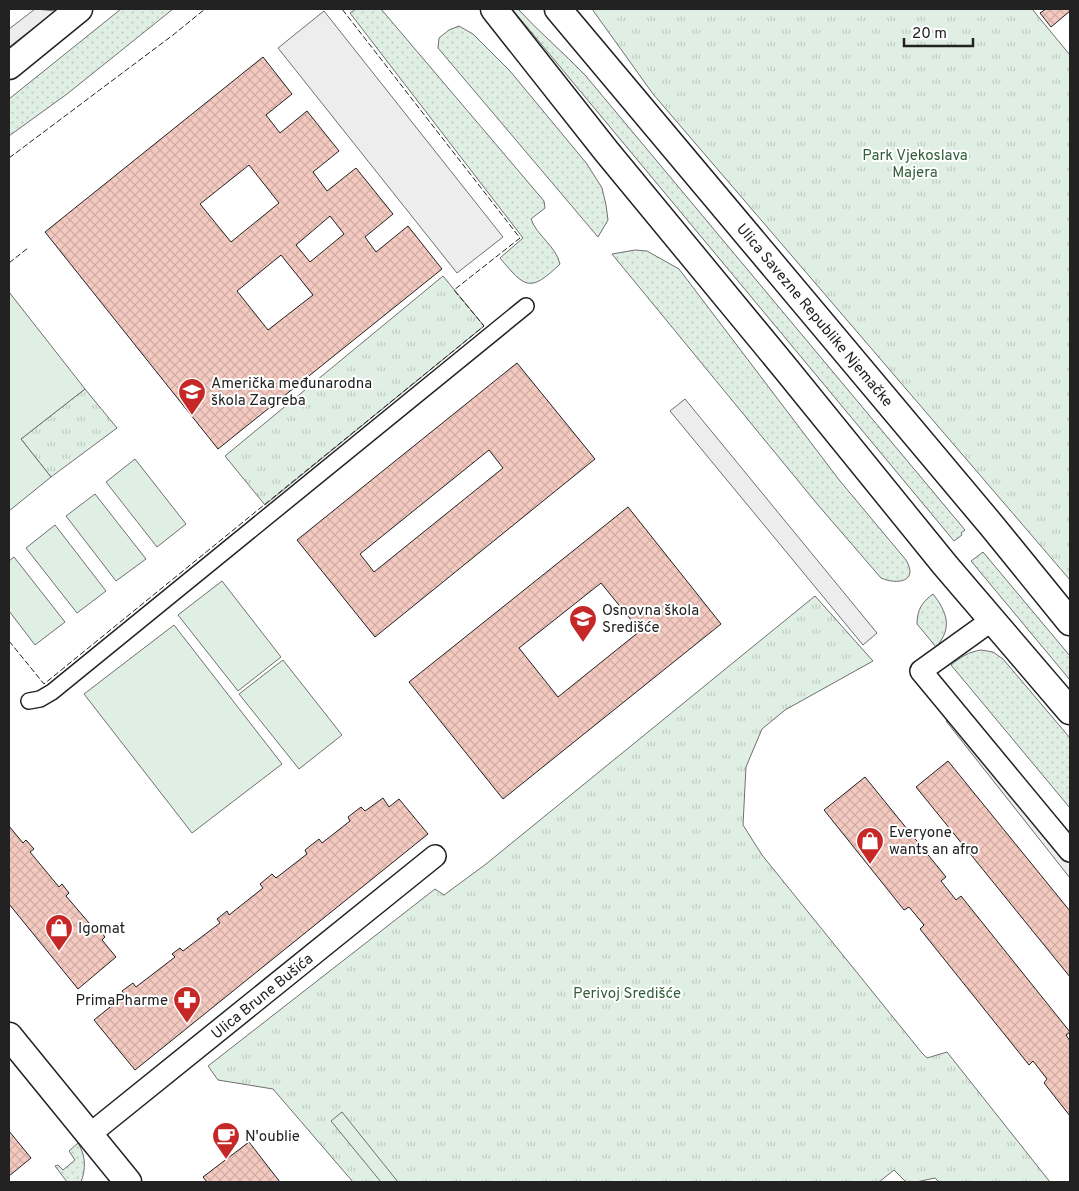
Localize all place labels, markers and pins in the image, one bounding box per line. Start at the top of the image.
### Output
place label: Američka međunarodna škola Zagreba [211,375,372,411]
school or university icon: Američka međunarodna škola Zagreba [177,377,207,416]
place label: Osnovna škola Središće [602,602,699,638]
school or university icon: Osnovna škola Središće [568,604,598,643]
place label: Everyone wants an afro [889,824,979,860]
shop icon: Everyone wants an afro [855,826,885,865]
shop icon: Igomat [44,913,74,952]
place label: Igomat [78,920,125,939]
pharmacy icon: PrimaPharme [172,985,202,1024]
place label: PrimaPharme [75,992,168,1011]
cafe icon: N'oublie [211,1121,241,1160]
place label: N'oublie [245,1128,300,1147]

